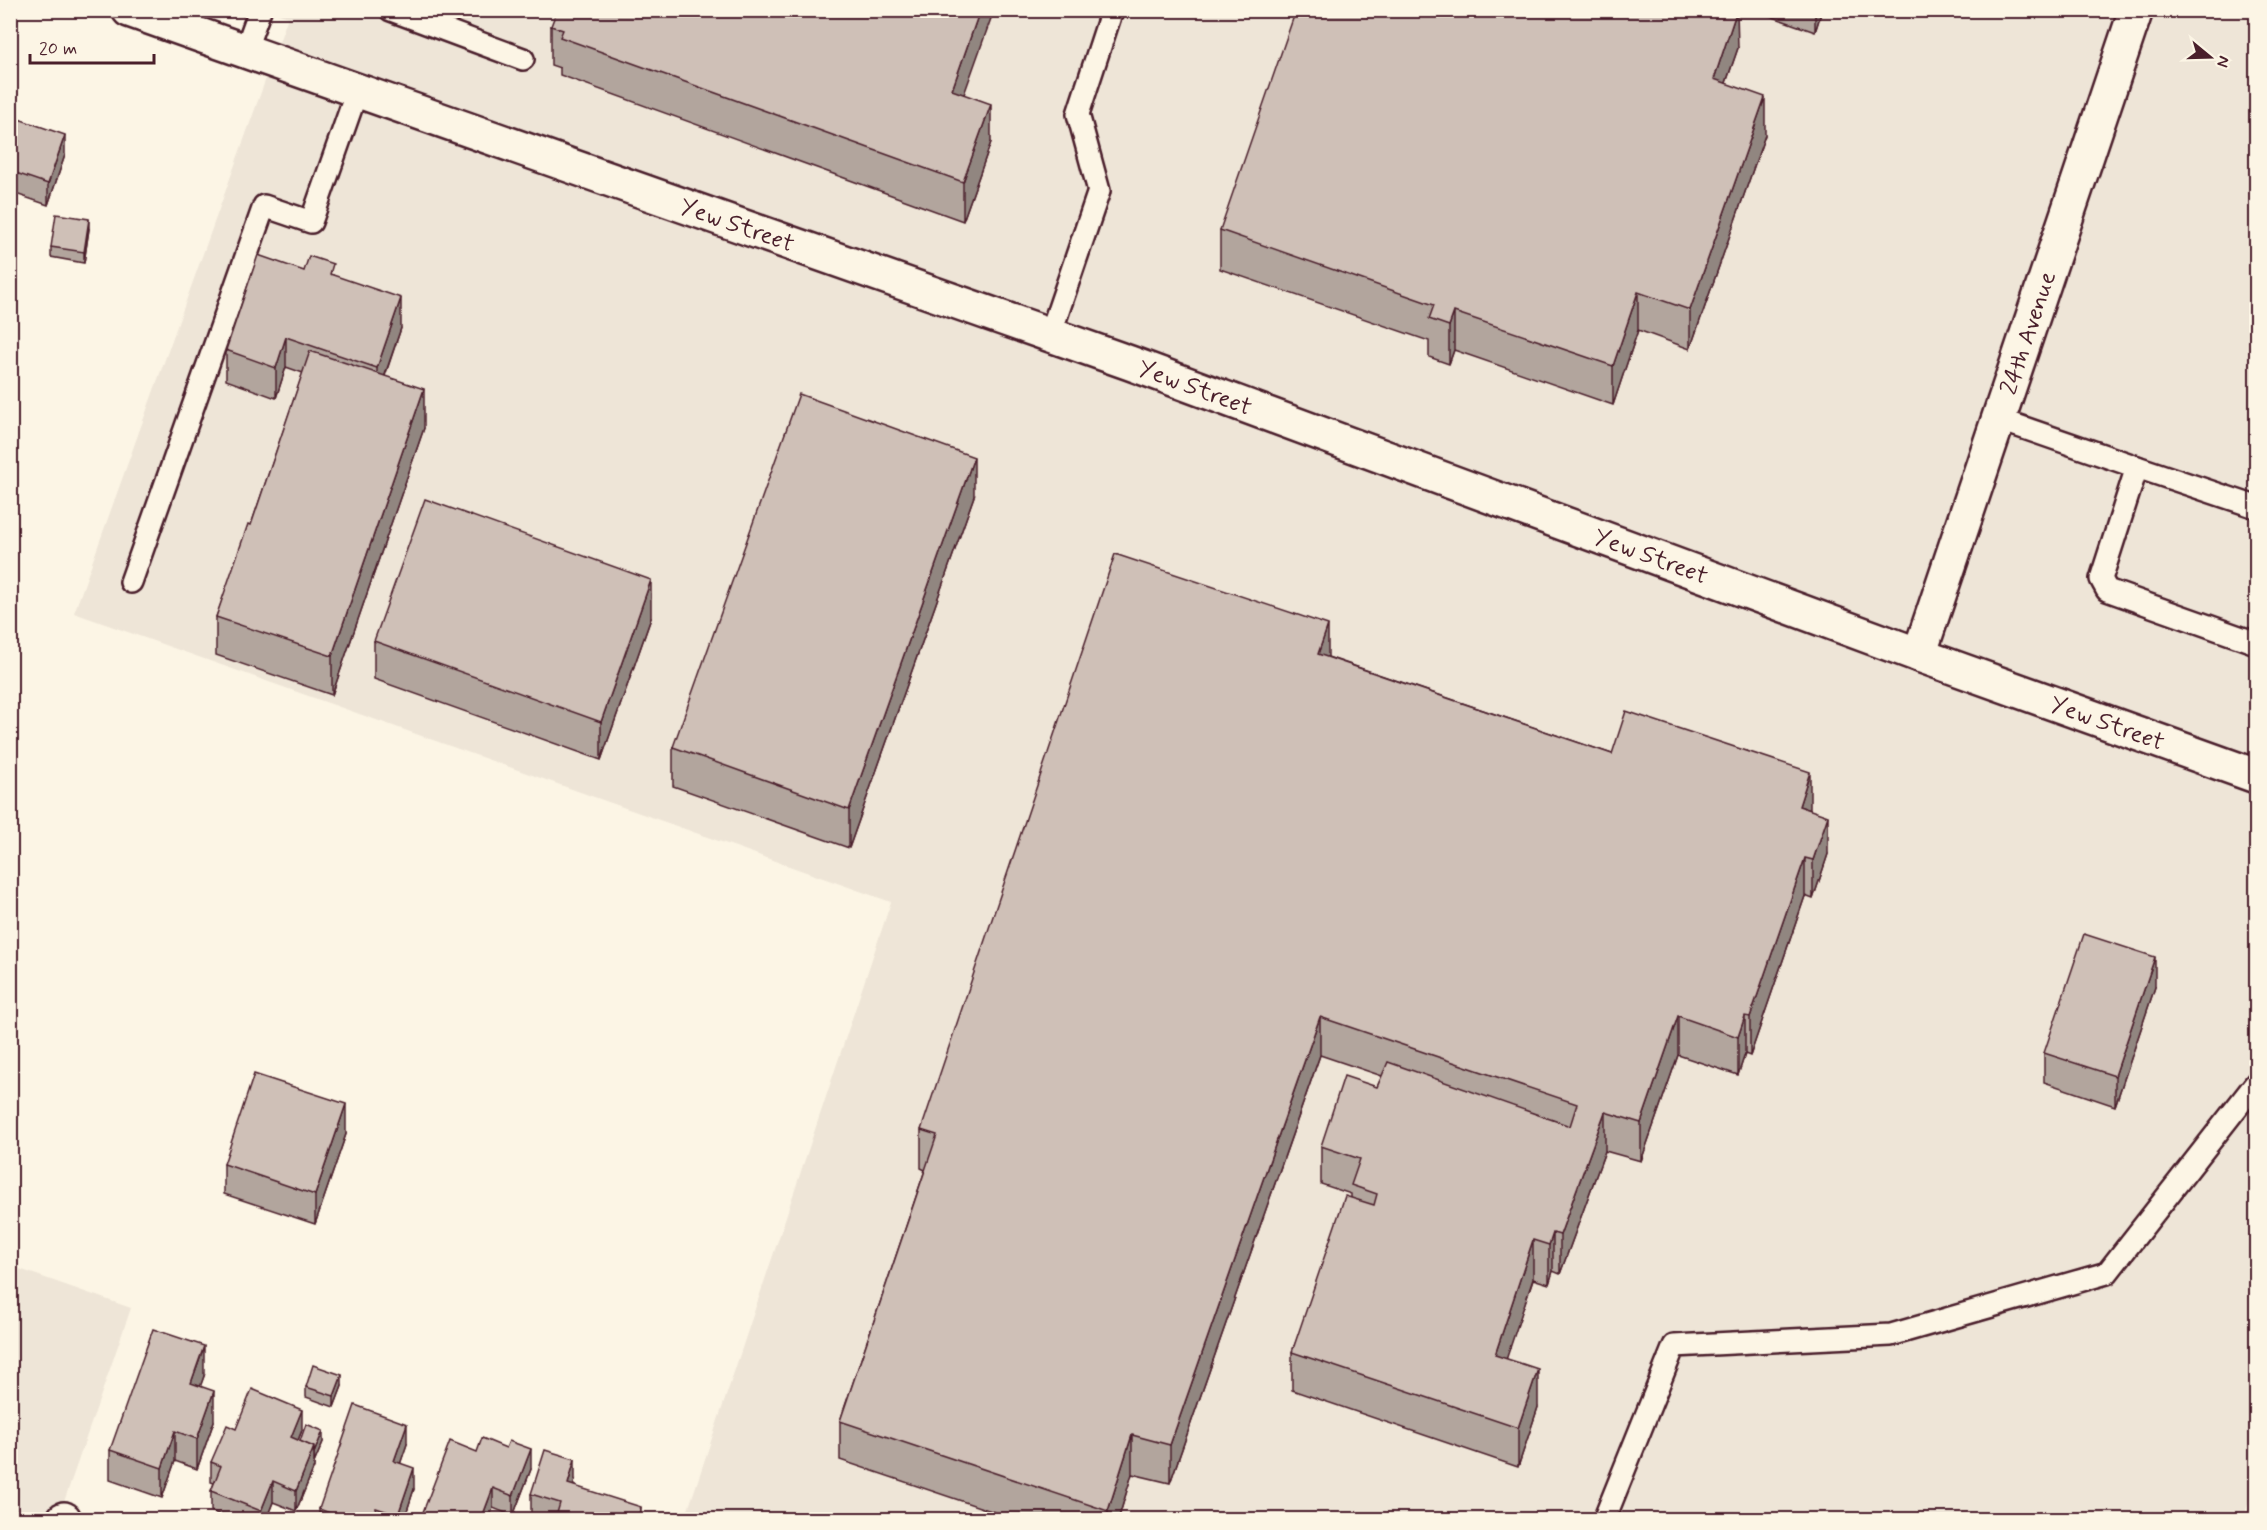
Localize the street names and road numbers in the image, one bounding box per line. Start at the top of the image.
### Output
street label: Yew Street [675,191,798,260]
street label: 24th Avenue [1994,267,2064,399]
street label: Yew Street [1133,353,1256,424]
street label: Yew Street [1589,522,1712,593]
street label: Yew Street [2046,689,2168,759]

